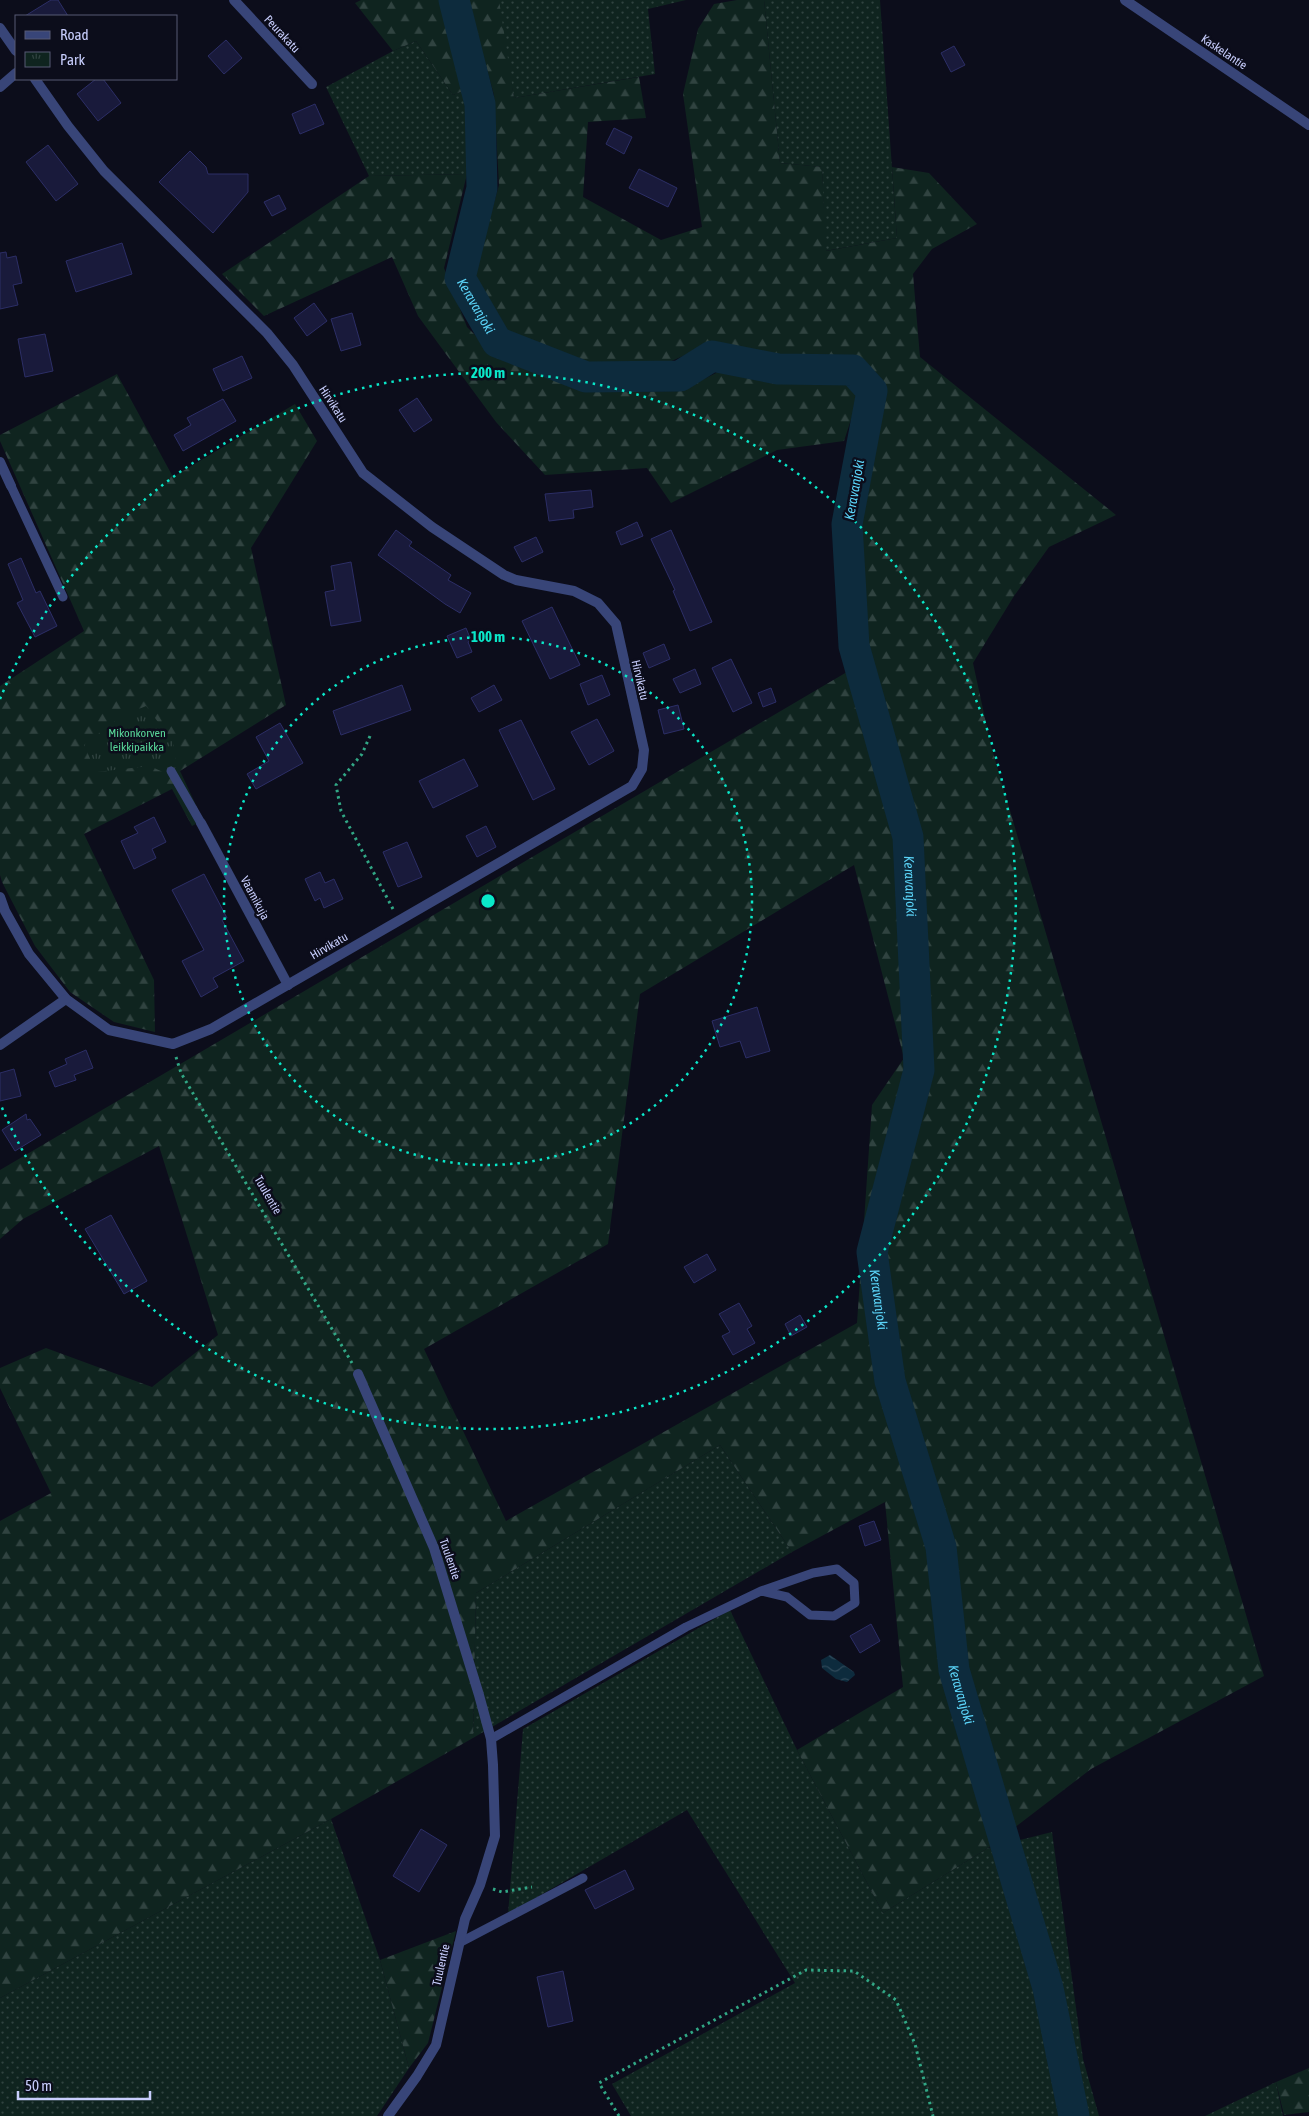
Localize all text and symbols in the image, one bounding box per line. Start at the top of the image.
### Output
street label: Peurakatu [261,12,303,56]
legend [15,15,178,80]
text: Road [60,26,89,43]
street label: Kaskelantie [1198,32,1250,72]
text: Park [60,51,85,68]
water label: Keravanjoki [454,275,498,336]
text: 200 m [471,364,505,381]
street label: Hirvikatu [316,383,350,425]
water label: Keravanjoki [841,459,867,521]
text: 100 m [471,628,505,645]
street label: Hirvikatu [629,658,651,702]
park label: Mikonkorven leikkipaikka [108,726,166,754]
water label: Keravanjoki [901,855,920,917]
street label: Vaamikuja [238,874,272,922]
centre of rings [479,892,497,910]
street label: Hirvikatu [308,930,350,962]
street label: Tuulentie [251,1173,285,1217]
water label: Keravanjoki [866,1268,891,1331]
street label: Tuulentie [437,1537,463,1581]
water label: Keravanjoki [946,1664,978,1726]
street label: Tuulentie [429,1943,453,1987]
scale bar [18,2068,150,2100]
text: 50 m [25,2077,52,2094]

